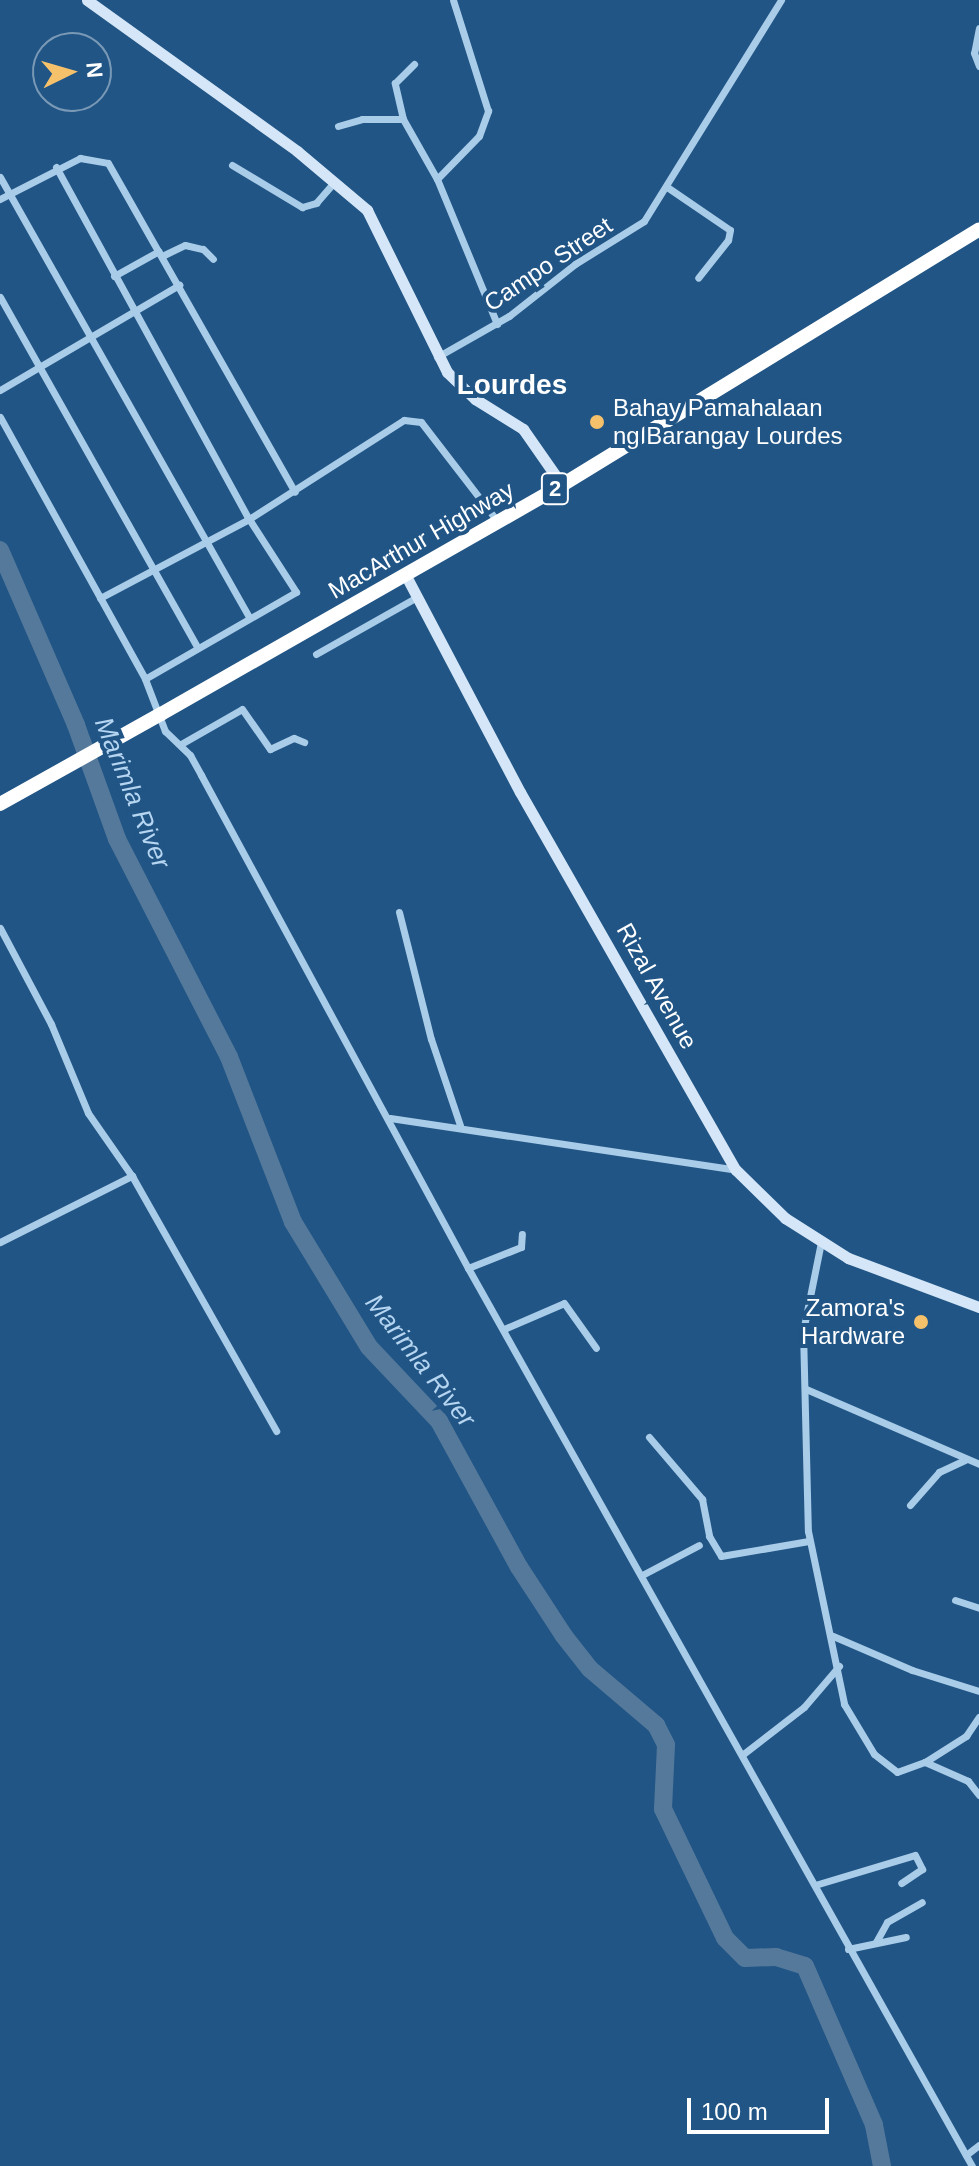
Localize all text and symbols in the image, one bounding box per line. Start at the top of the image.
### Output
north arrow [32,32,112,112]
text: N [81,61,108,79]
street label: Campo Street [479,211,617,317]
district label: Lourdes [457,368,567,402]
place label: Bahay Pamahalaan ng Barangay Lourdes [613,394,842,450]
marker: Bahay Pamahalaan ng Barangay Lourdes [588,413,606,431]
road number: 2 [539,471,571,507]
street label: MacArthur Highway [323,475,519,605]
water label: Marimla River [88,713,176,873]
street label: Rizal Avenue [610,917,704,1055]
water label: Marimla River [358,1288,482,1434]
place label: Zamora's Hardware [801,1294,905,1350]
marker: Zamora's Hardware [912,1313,930,1331]
scale bar [691,2082,833,2132]
text: 100 m [701,2098,768,2125]

